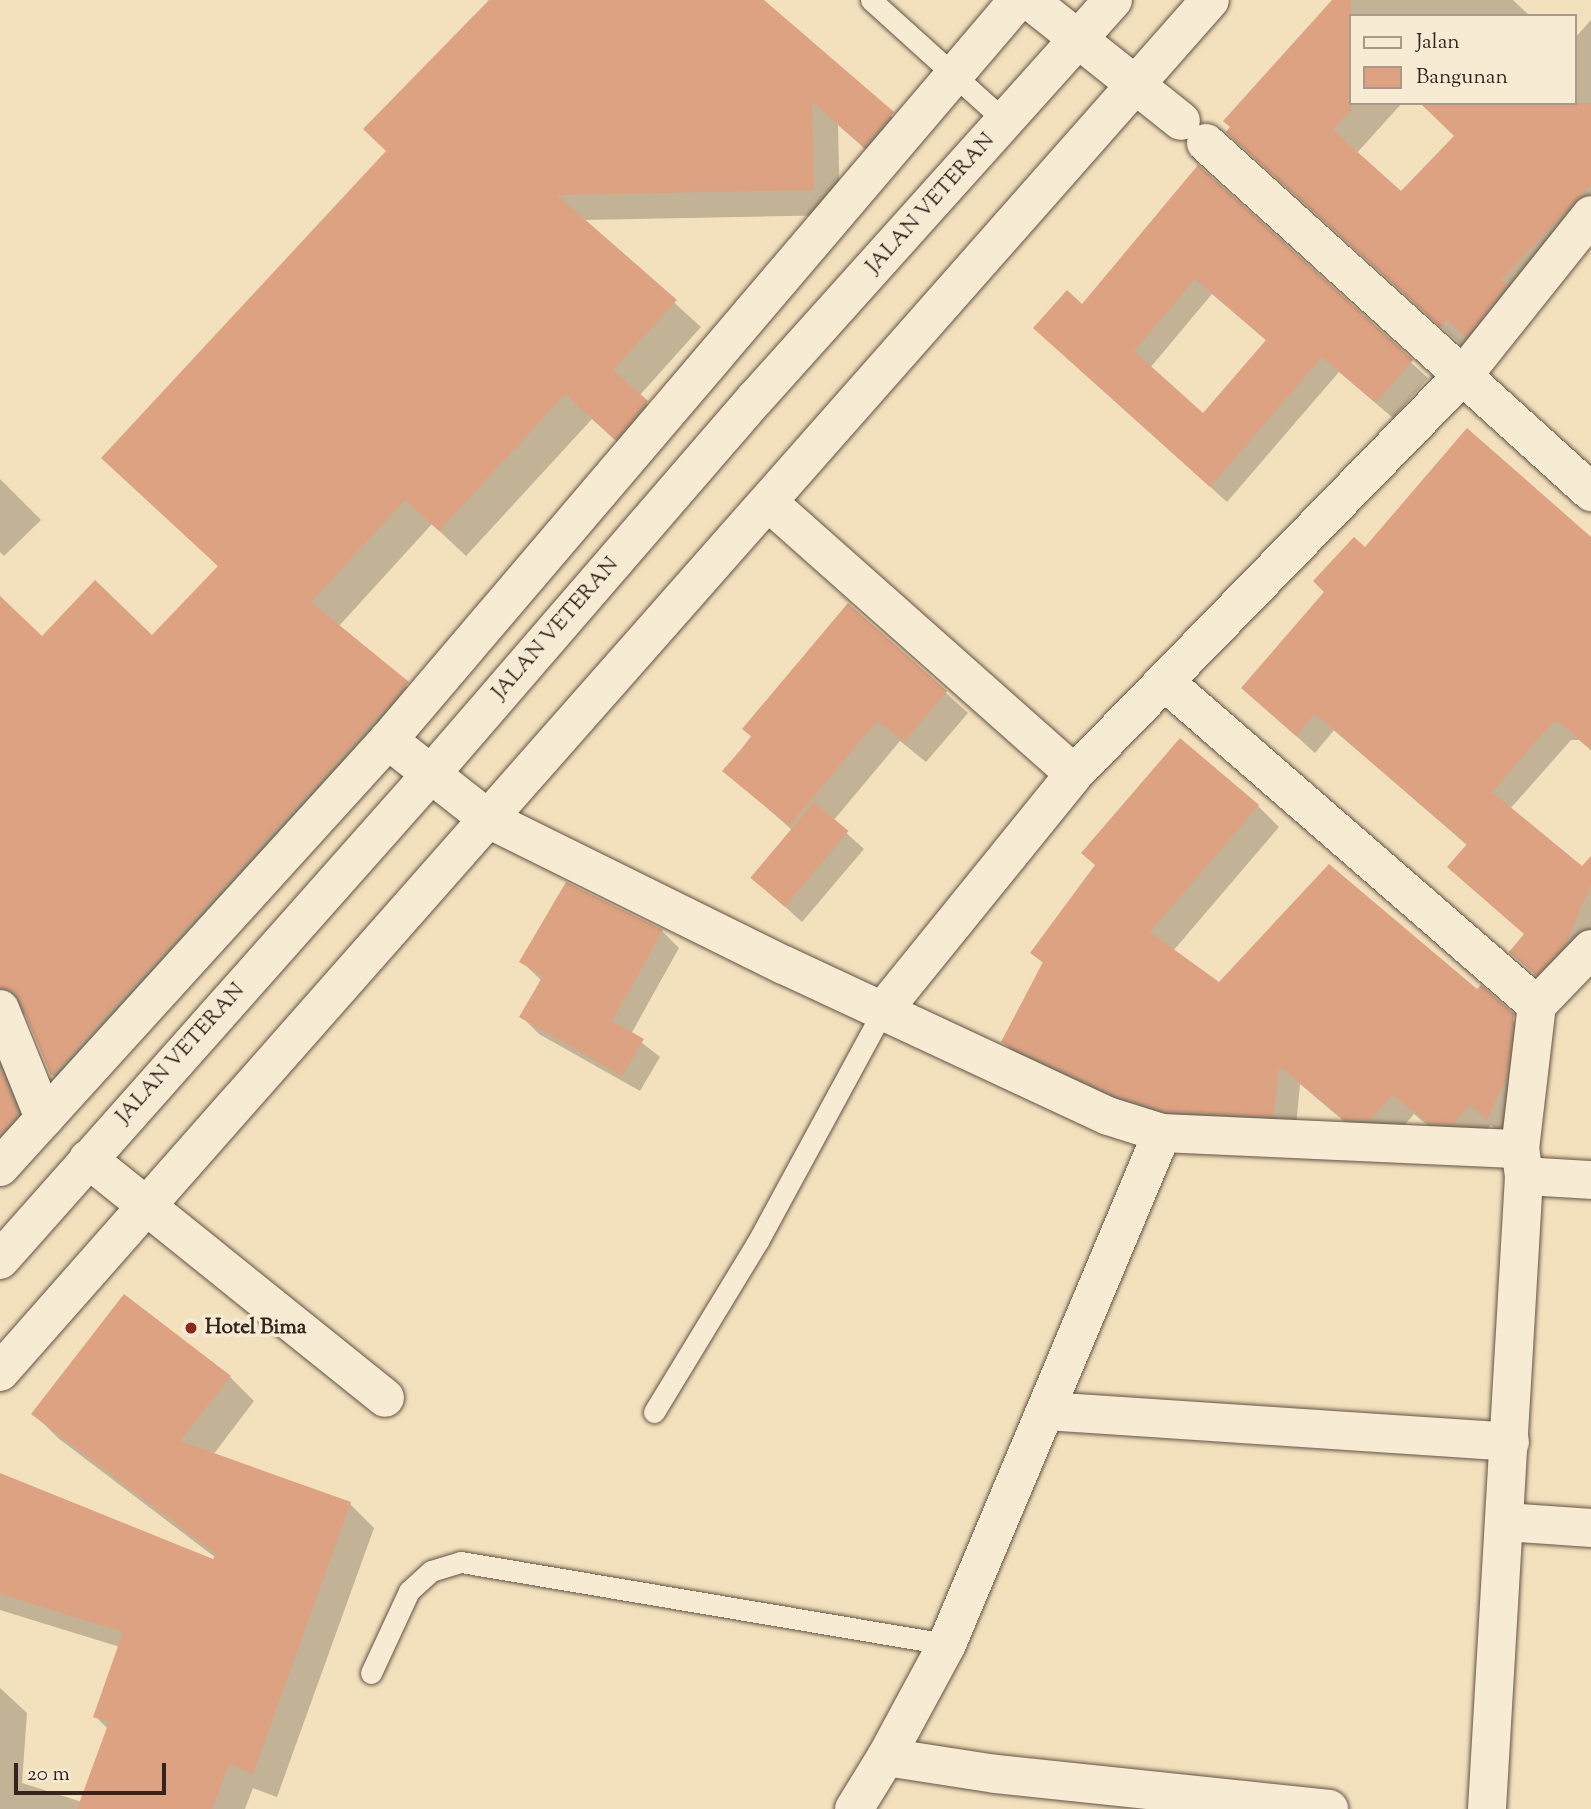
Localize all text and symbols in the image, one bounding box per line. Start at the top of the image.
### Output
legend [1350,14,1577,105]
text: Jalan [1416,28,1460,58]
text: Bangunan [1416,63,1508,93]
street label: JALAN VETERAN [861,129,1001,279]
street label: JALAN VETERAN [487,553,625,705]
street label: JALAN VETERAN [111,979,251,1129]
place label: Hotel Bima [205,1315,306,1341]
marker: Hotel Bima [183,1320,199,1336]
scale bar [18,1750,170,1794]
text: 20 m [27,1760,70,1790]

